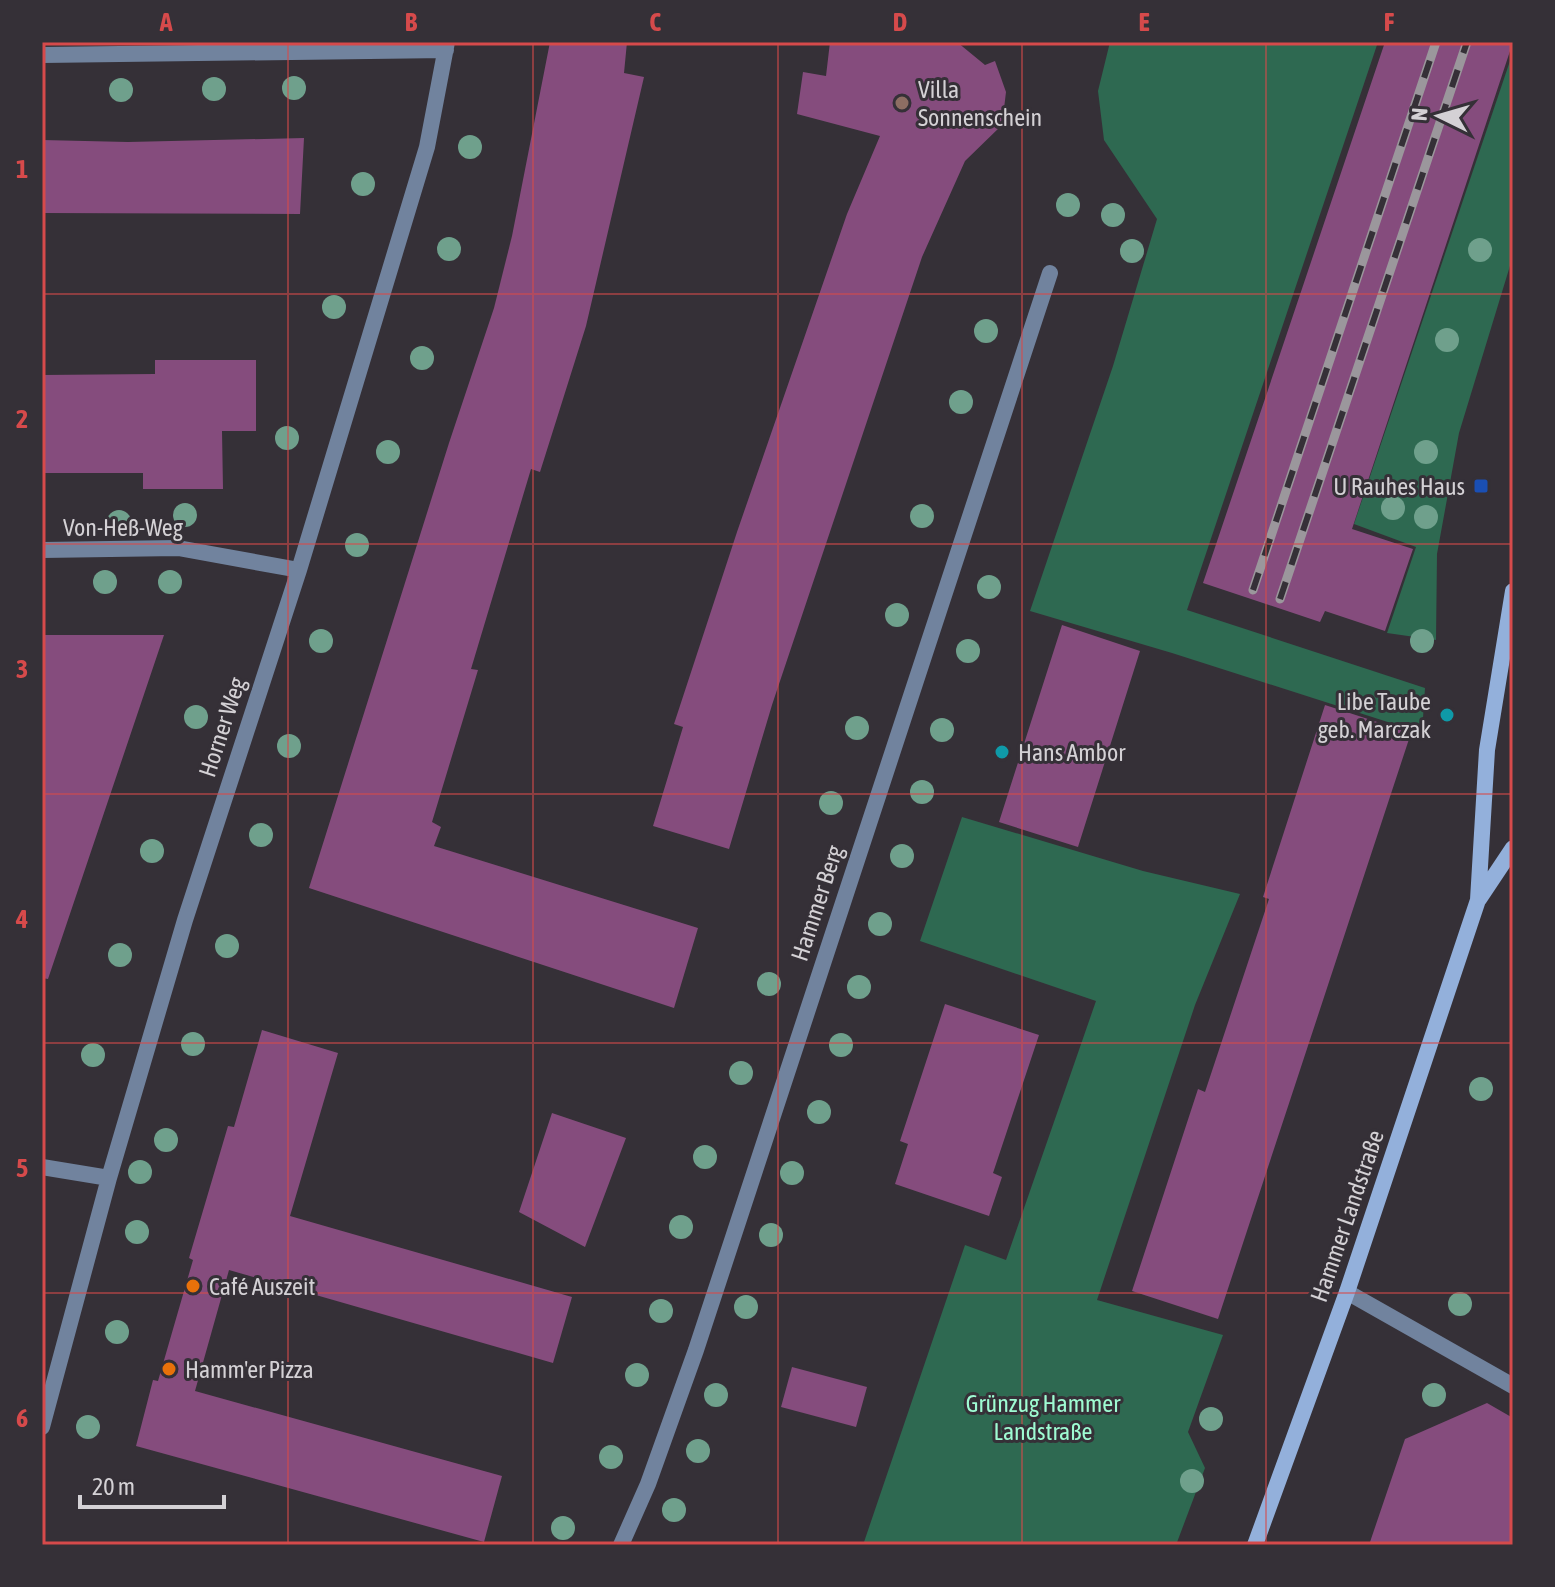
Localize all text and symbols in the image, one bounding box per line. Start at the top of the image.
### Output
text: A [159,7,173,37]
text: B [405,7,418,37]
text: C [649,7,661,37]
text: D [893,7,907,37]
text: E [1138,7,1150,37]
text: F [1384,7,1395,37]
place label: Villa Sonnenschein [918,76,1042,131]
north arrow [1399,76,1479,156]
marker: Villa Sonnenschein [893,94,911,112]
text: N [1406,107,1433,122]
text: 1 [16,154,28,184]
text: 2 [16,404,28,434]
place label: U Rauhes Haus [1333,473,1465,500]
marker: U Rauhes Haus [1472,477,1490,495]
street label: Von-Heß-Weg [63,514,184,541]
text: 3 [16,654,28,684]
street label: Horner Weg [193,673,251,780]
place label: Libe Taube geb. Marczak [1318,688,1431,743]
marker: Libe Taube geb. Marczak [1438,706,1456,724]
place label: Hans Ambor [1018,739,1126,766]
marker: Hans Ambor [993,743,1011,761]
street label: Hammer Berg [786,841,849,964]
text: 4 [15,904,28,934]
street label: Hammer Landstraße [1305,1127,1389,1305]
text: 5 [16,1153,28,1183]
place label: Café Auszeit [209,1273,315,1300]
marker: Café Auszeit [184,1277,202,1295]
place label: Hamm'er Pizza [185,1356,314,1383]
marker: Hamm'er Pizza [160,1360,178,1378]
park label: Grünzug Hammer Landstraße [966,1390,1121,1445]
text: 6 [16,1403,28,1433]
scale bar [80,1459,224,1509]
text: 20 m [92,1473,135,1500]

